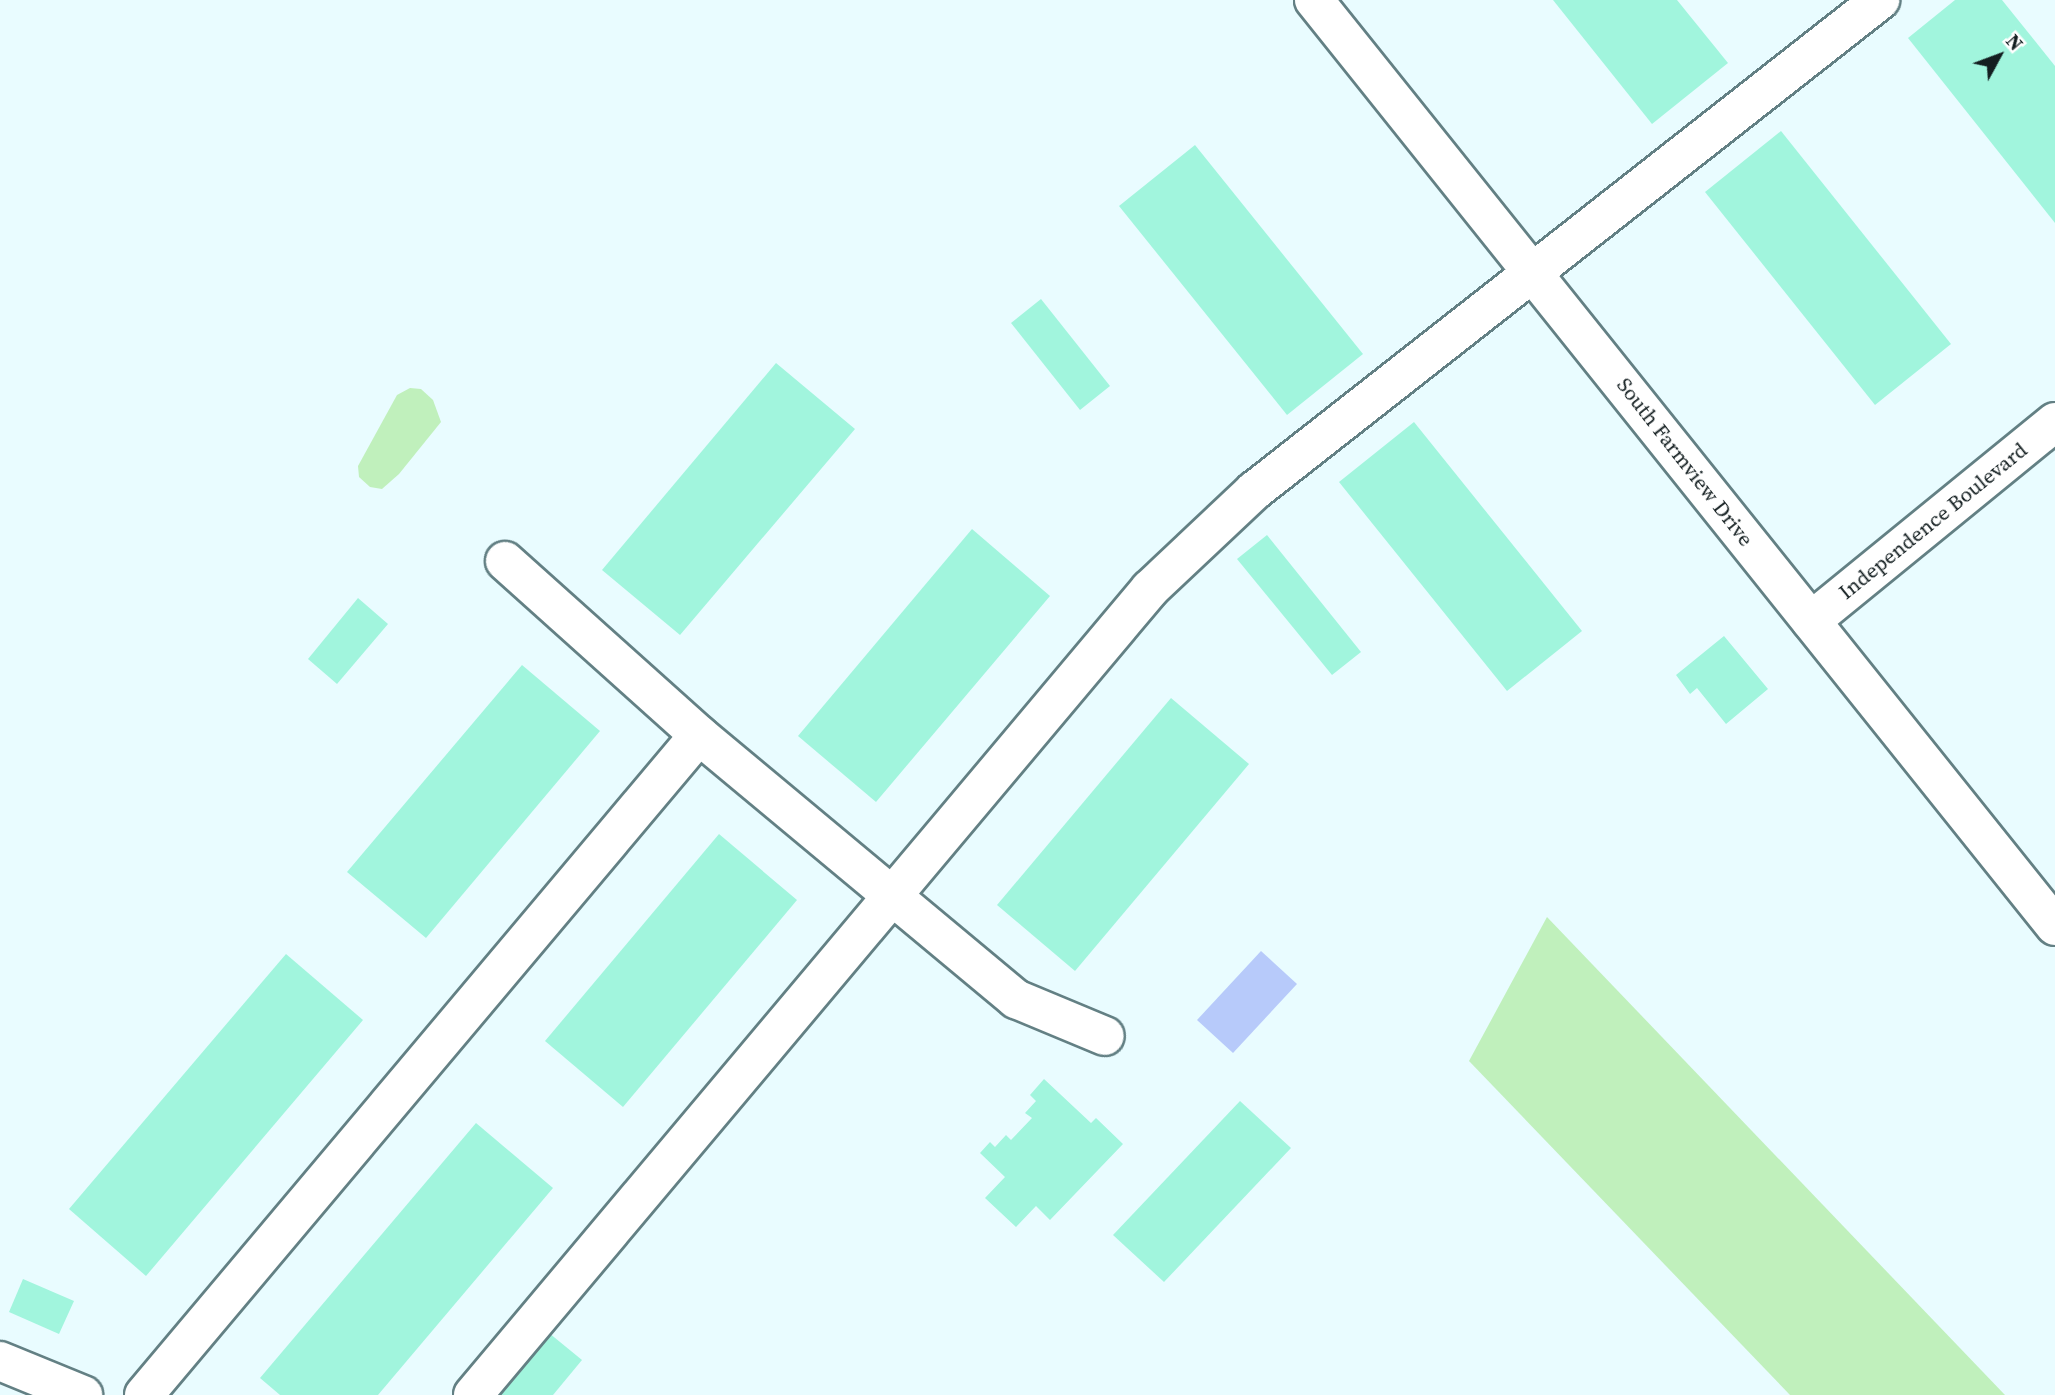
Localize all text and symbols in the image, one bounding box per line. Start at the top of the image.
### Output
north arrow [1964,21,2034,91]
text: N [2000,28,2029,56]
street label: South Farmview Drive [1611,373,1759,551]
street label: Independence Boulevard [1834,437,2032,605]

